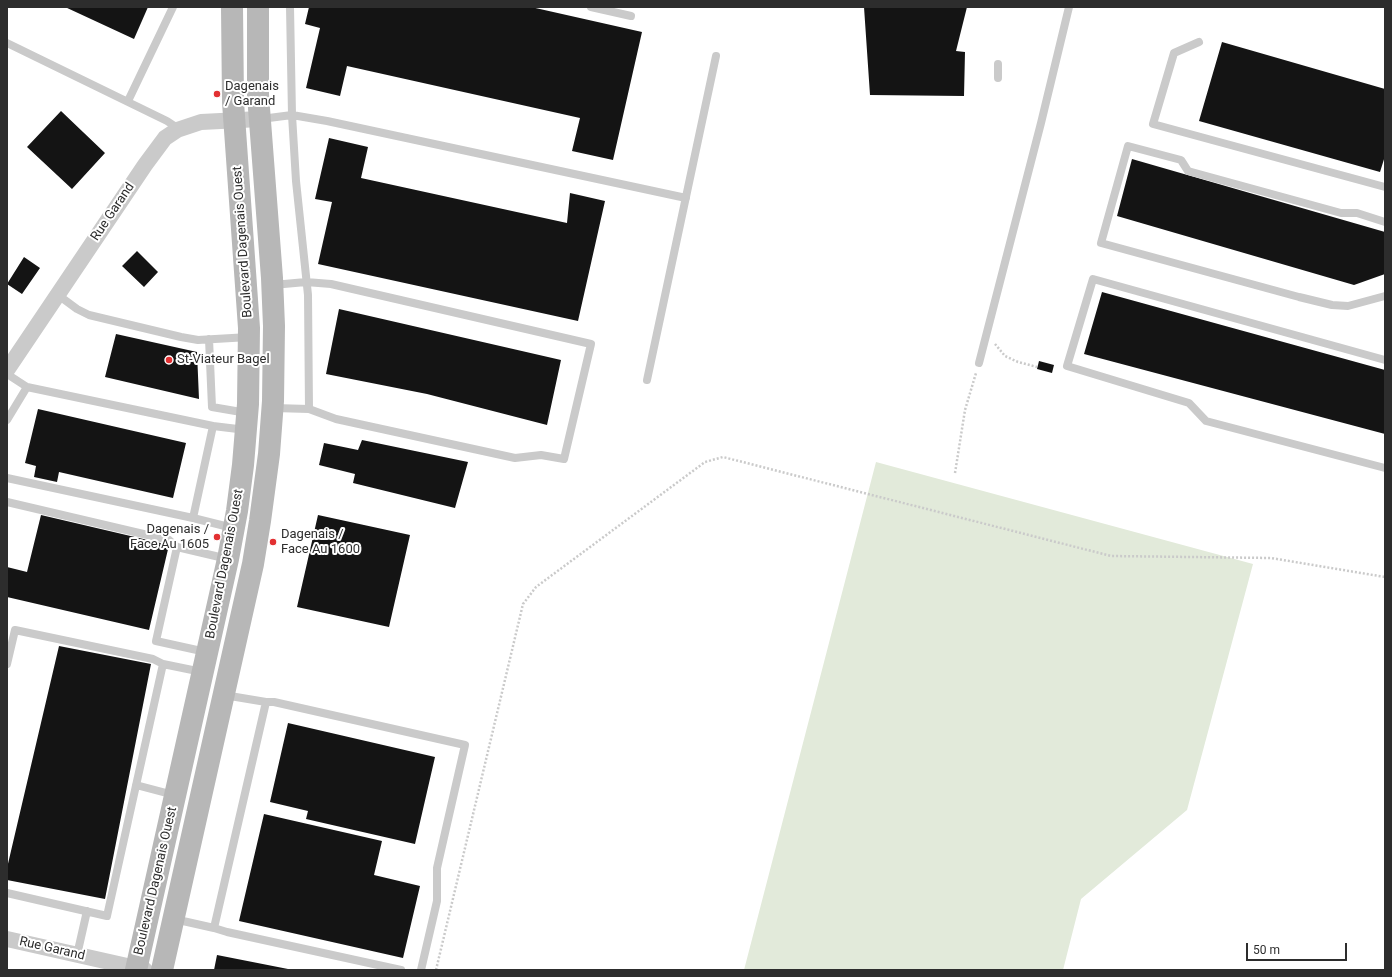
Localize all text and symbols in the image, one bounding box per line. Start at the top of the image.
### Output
place label: Dagenais / Garand [225,79,279,110]
marker: Dagenais / Garand [212,89,222,99]
street label: Boulevard Dagenais Ouest [230,166,256,318]
street label: Rue Garand [88,180,138,244]
place label: St-Viateur Bagel [177,352,270,368]
marker: St-Viateur Bagel [164,355,174,365]
street label: Boulevard Dagenais Ouest [203,488,247,640]
place label: Dagenais / Face Au 1605 [130,522,209,553]
place label: Dagenais / Face Au 1600 [281,527,360,558]
marker: Dagenais / Face Au 1605 [212,532,222,542]
marker: Dagenais / Face Au 1600 [268,537,278,547]
street label: Boulevard Dagenais Ouest [131,805,181,957]
street label: Rue Garand [18,934,86,964]
scale bar [1248,935,1349,961]
text: 50 m [1253,943,1280,957]

